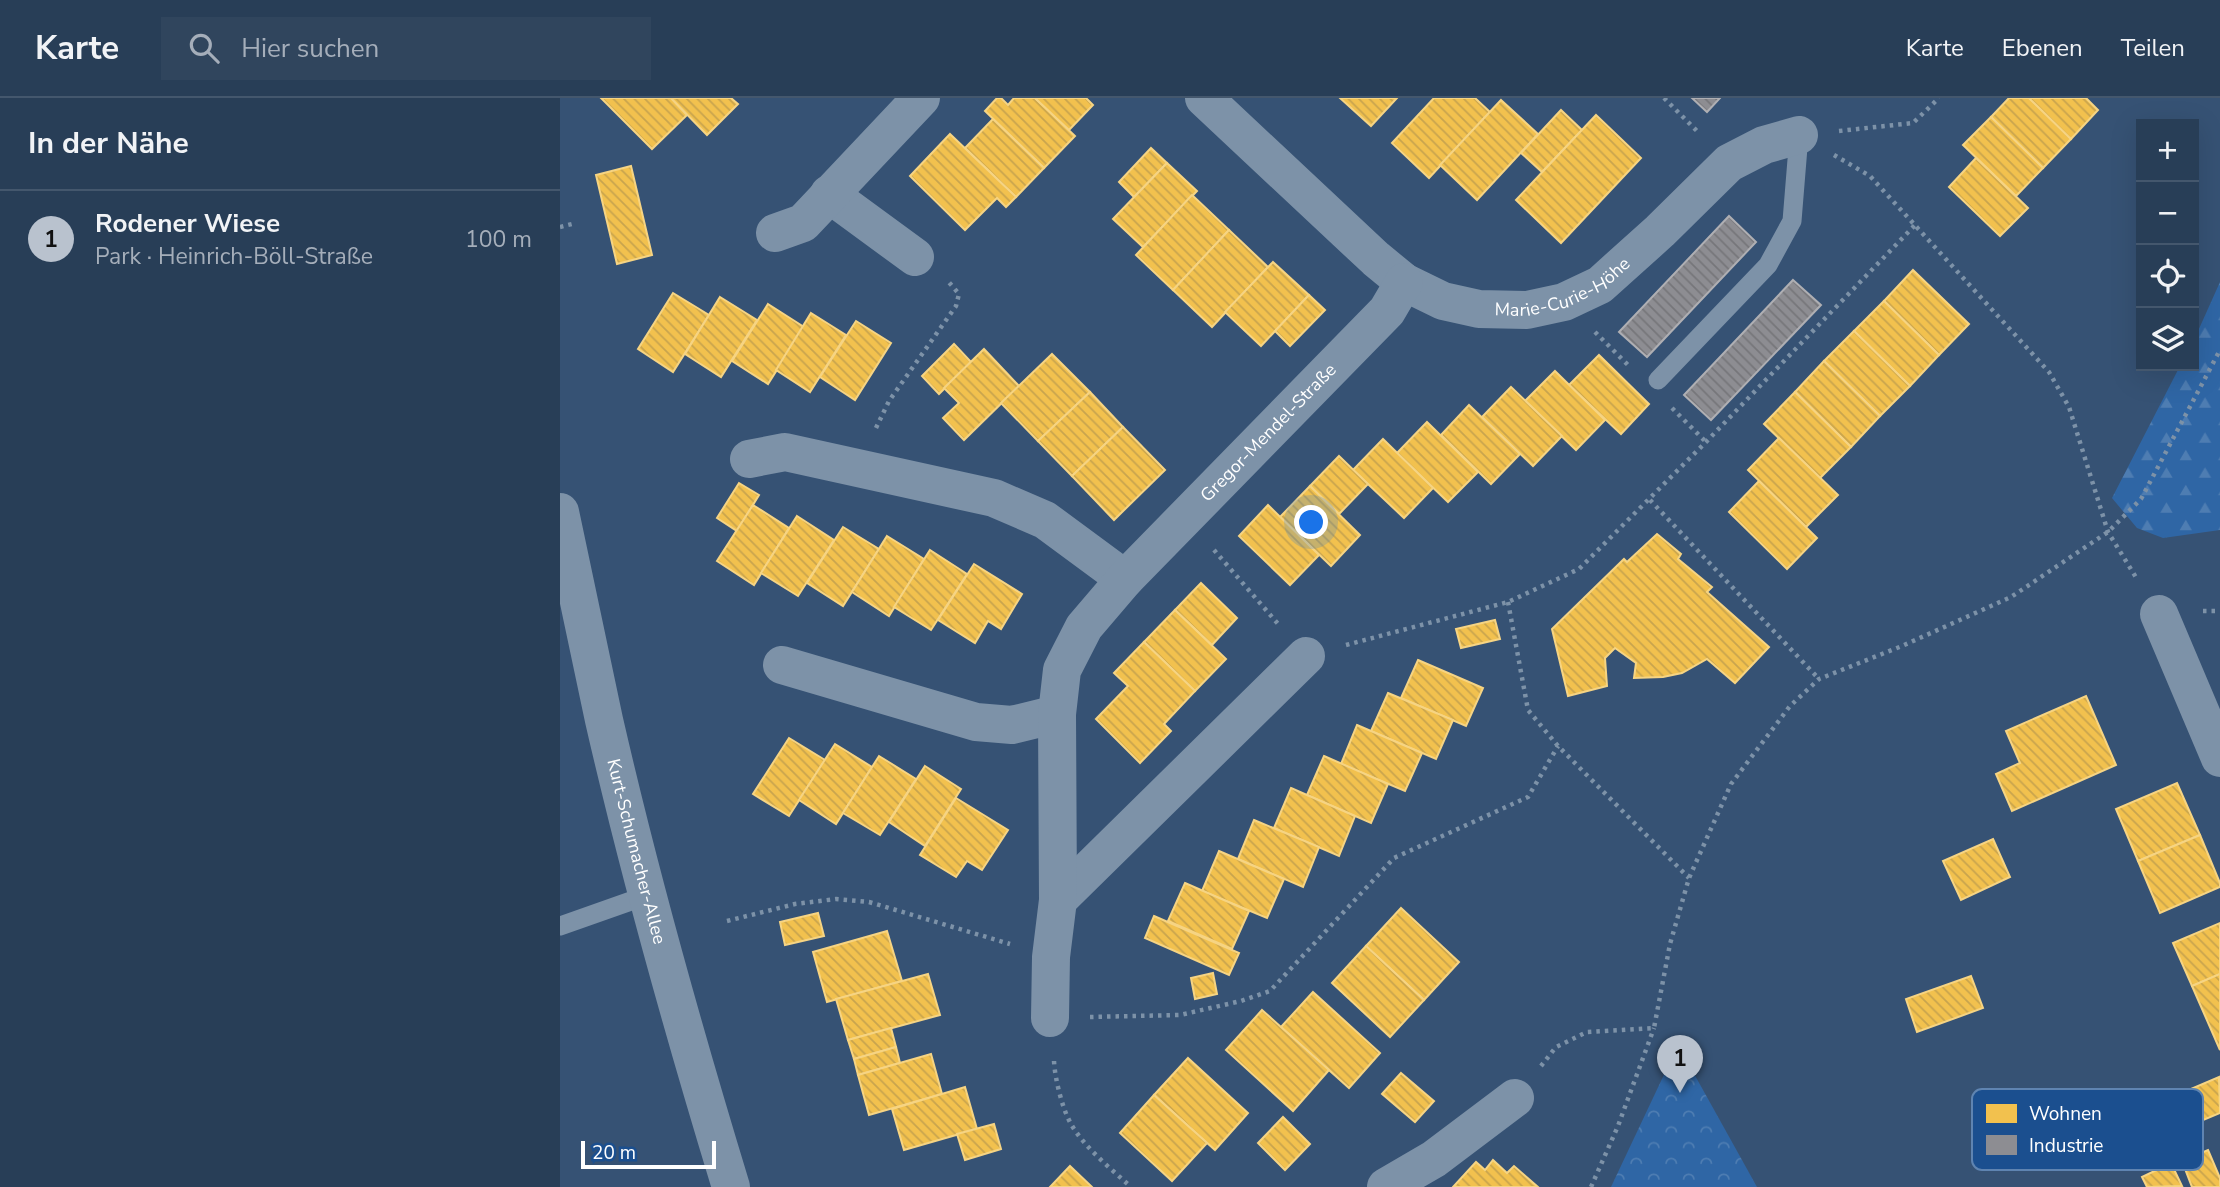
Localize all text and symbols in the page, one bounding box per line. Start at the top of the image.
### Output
search box [161,17,651,80]
text: Karte [35,26,119,71]
icon: search [185,29,223,67]
text: Hier suchen [241,31,379,66]
text: Karte [1906,32,1964,64]
text: Ebenen [2002,32,2083,64]
text: Teilen [2121,32,2185,64]
map controls [2136,119,2199,371]
button: + [2136,119,2199,182]
text: In der Nähe [28,123,189,164]
button: − [2136,182,2199,245]
text: Rodener Wiese [95,206,280,241]
text: 1 [44,224,58,255]
text: 100 m [465,224,532,255]
text: Park · Heinrich-Böll-Straße [95,241,373,272]
button: locate [2136,245,2199,308]
street label: Marie-Curie-Höhe [1494,252,1635,322]
button: layers [2136,308,2199,371]
street label: Gregor-Mendel-Straße [1195,358,1341,507]
your location [1294,505,1328,539]
street label: Kurt-Schumacher-Allee [601,756,672,947]
pin: 1 [1657,1035,1703,1093]
legend [1972,1089,2203,1170]
text: Wohnen [2029,1101,2102,1127]
text: Industrie [2029,1133,2103,1159]
scale bar [581,1138,716,1170]
text: 20 m [592,1140,636,1166]

